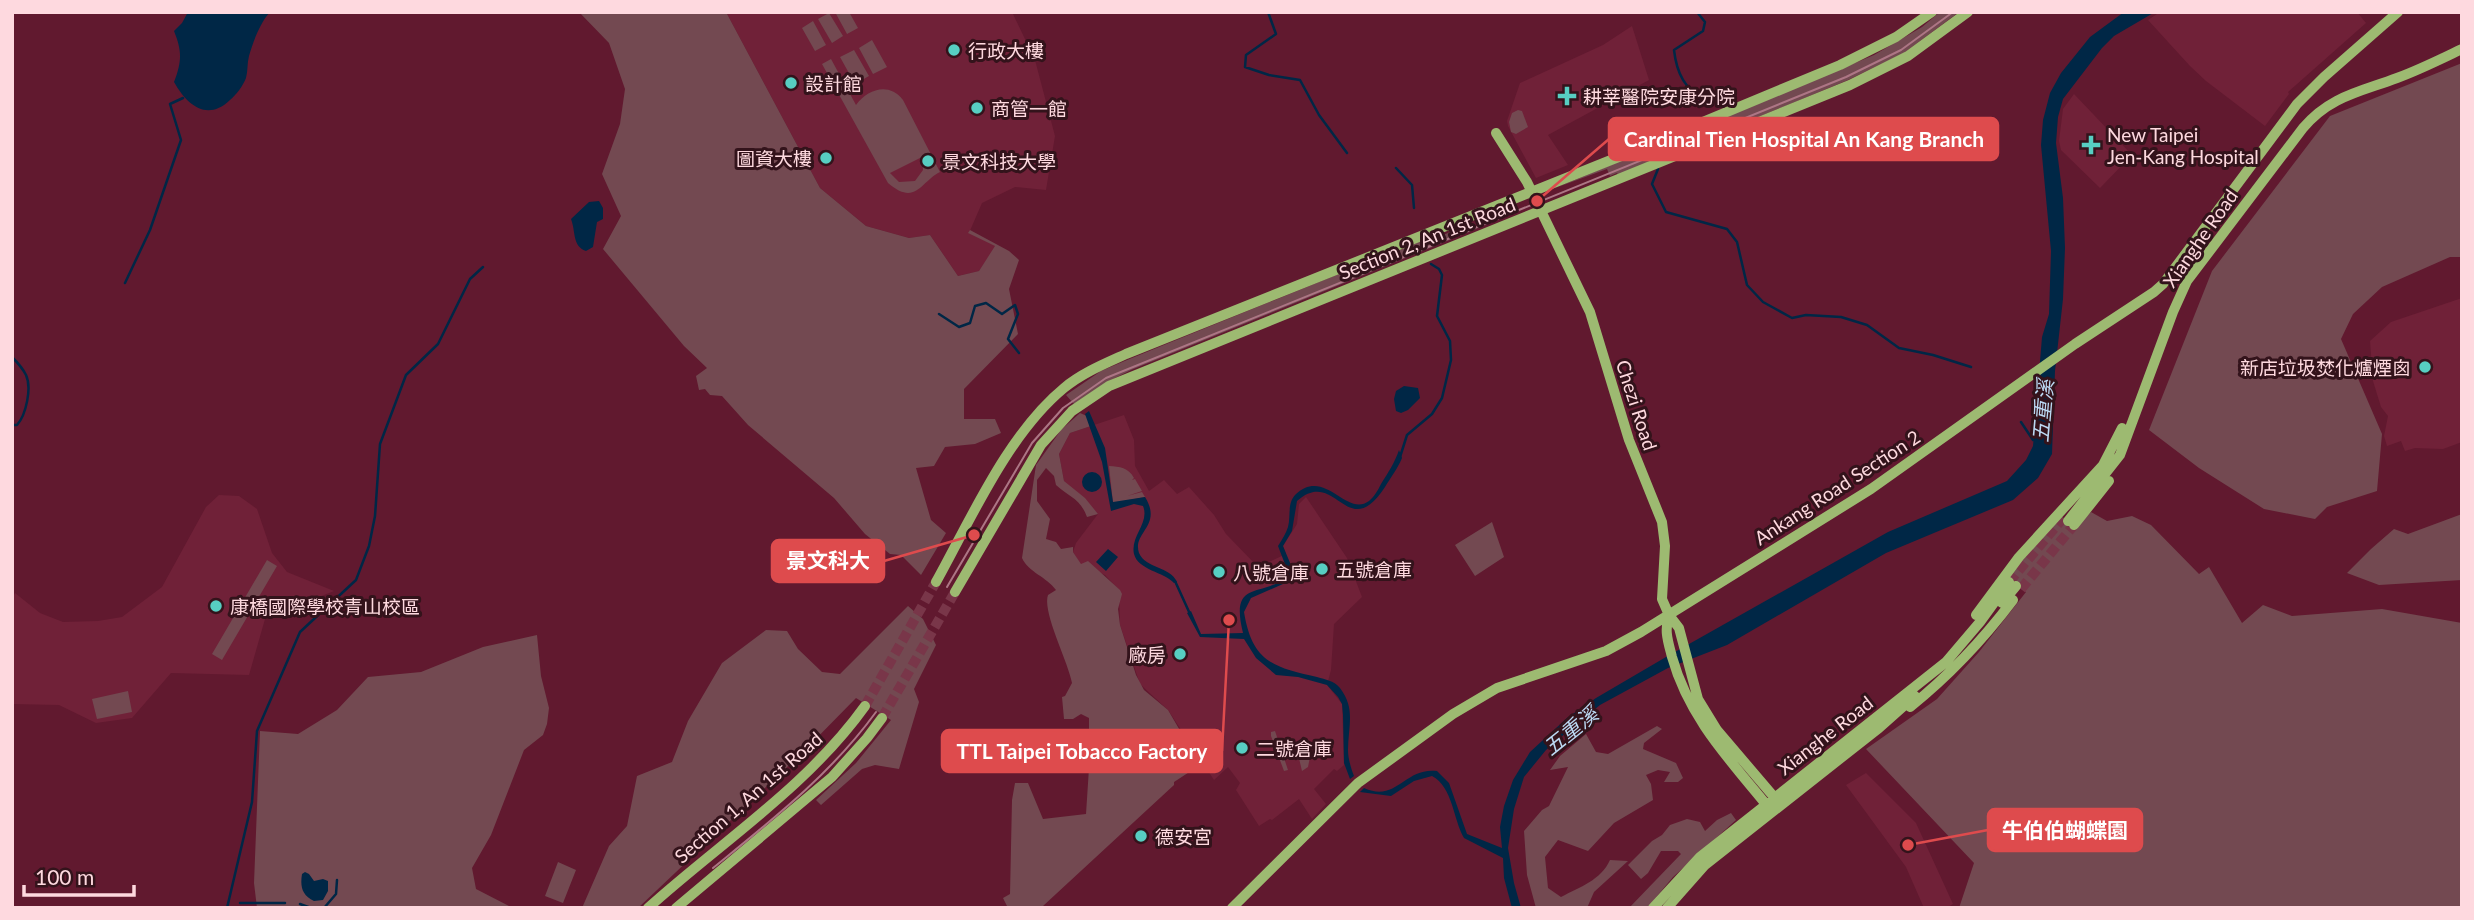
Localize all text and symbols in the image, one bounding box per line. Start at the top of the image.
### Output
place label: 行政大樓 [968,39,1044,62]
marker: 行政大樓 [946,42,962,58]
place label: 設計館 [805,72,862,95]
marker: 設計館 [783,75,799,91]
place label: 耕莘醫院安康分院 [1583,85,1735,108]
marker: 耕莘醫院安康分院 [1557,86,1577,106]
place label: 商管一館 [991,97,1067,120]
marker: 商管一館 [969,100,985,116]
callout: Cardinal Tien Hospital An Kang Branch [1609,118,1998,160]
place label: New Taipei Jen-Kang Hospital [2107,123,2259,168]
text: Cardinal Tien Hospital An Kang Branch [1624,126,1984,151]
marker: New Taipei Jen-Kang Hospital [2081,135,2101,155]
place label: 圖資大樓 [736,147,812,170]
marker: 圖資大樓 [818,150,834,166]
place label: 景文科技大學 [942,150,1056,173]
marker: 景文科技大學 [920,153,936,169]
street label: Xianghe Road [2158,185,2242,291]
street label: Section 2, An 1st Road [1335,192,1519,284]
place label: 新店垃圾焚化爐煙囪 [2240,356,2411,379]
street label: Chezi Road [1612,357,1662,453]
marker: 新店垃圾焚化爐煙囪 [2417,359,2433,375]
water label: 五重溪 [2027,376,2057,443]
street label: Ankang Road Section 2 [1750,425,1924,549]
callout: 景文科大 [772,540,884,582]
text: 景文科大 [786,547,870,572]
place label: 五號倉庫 [1336,558,1412,581]
place label: 八號倉庫 [1233,561,1309,584]
marker: 五號倉庫 [1314,561,1330,577]
marker: 八號倉庫 [1211,564,1227,580]
place label: 康橋國際學校青山校區 [230,595,420,618]
marker: 康橋國際學校青山校區 [208,598,224,614]
place label: 廠房 [1128,643,1166,666]
marker: 廠房 [1172,646,1188,662]
street label: Xianghe Road [1773,691,1877,779]
water label: 五重溪 [1538,699,1605,760]
street label: Section 1, An 1st Road [669,727,827,867]
callout: TTL Taipei Tobacco Factory [942,730,1222,772]
place label: 二號倉庫 [1256,737,1332,760]
text: TTL Taipei Tobacco Factory [957,738,1208,763]
marker: 二號倉庫 [1234,740,1250,756]
callout: 牛伯伯蝴蝶園 [1988,809,2142,851]
text: 牛伯伯蝴蝶園 [2002,817,2128,842]
place label: 德安宮 [1155,825,1212,848]
marker: 德安宮 [1133,828,1149,844]
scale bar [24,853,135,897]
text: 100 m [35,864,94,889]

